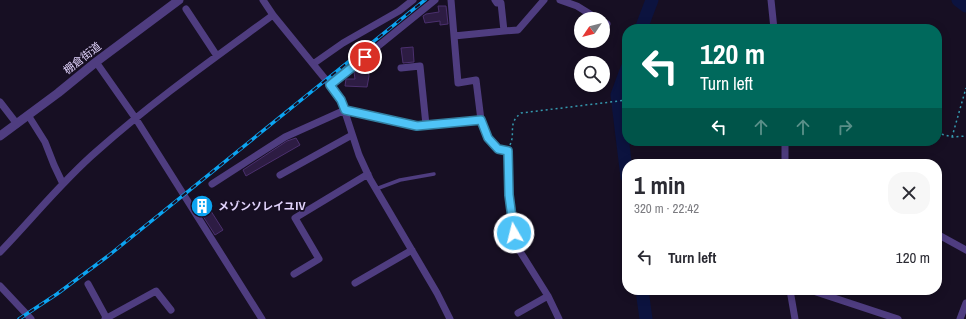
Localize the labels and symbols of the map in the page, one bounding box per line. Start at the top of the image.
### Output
north arrow [574,12,610,48]
street label: 棚倉街道 [60,39,104,77]
pin [348,40,382,74]
building icon: メゾンソレイユⅣ [189,193,215,219]
place label: メゾンソレイユⅣ [218,199,306,213]
position arrow [493,212,535,254]

